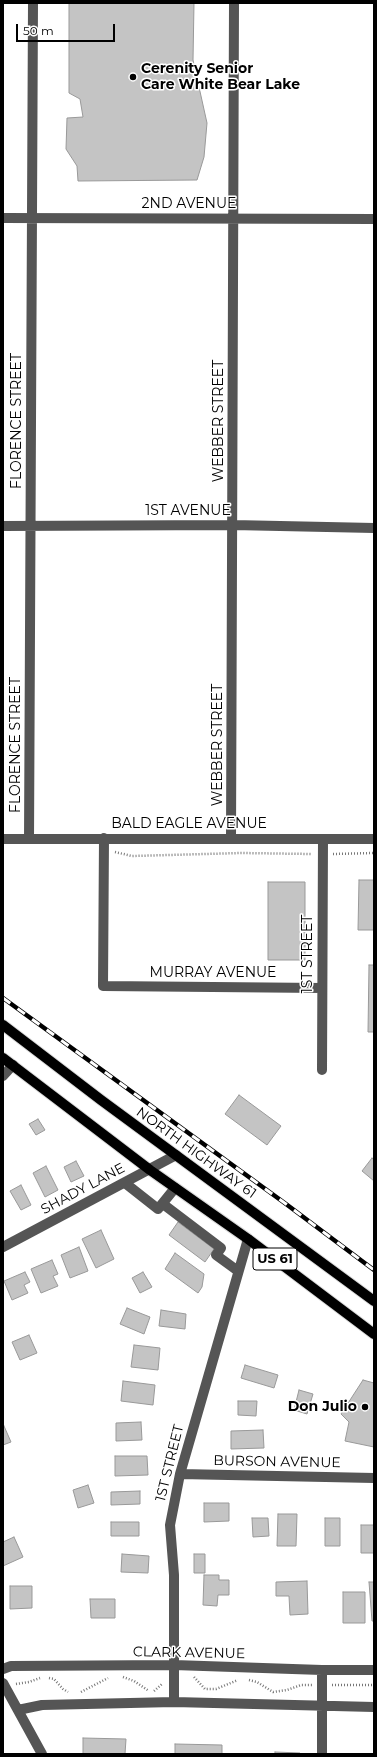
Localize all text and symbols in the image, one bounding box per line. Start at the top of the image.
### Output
scale bar [18,16,117,42]
text: 50 m [23,23,54,38]
place label: Cerenity Senior Care White Bear Lake [141,61,300,94]
marker: Cerenity Senior Care White Bear Lake [128,72,138,82]
street label: 2ND AVENUE [142,196,236,212]
street label: FLORENCE STREET [9,353,25,489]
street label: WEBBER STREET [211,360,227,482]
street label: 1ST AVENUE [145,503,231,519]
street label: FLORENCE STREET [8,677,24,813]
street label: WEBBER STREET [210,684,226,806]
street label: BALD EAGLE AVENUE [111,816,267,832]
street label: 1ST STREET [300,915,316,993]
street label: MURRAY AVENUE [150,965,276,981]
street label: NORTH HIGHWAY 61 [133,1104,259,1202]
street label: SHADY LANE [38,1160,128,1218]
road number: US 61 [253,1248,297,1270]
place label: Don Julio [288,1399,357,1415]
marker: Don Julio [360,1402,370,1412]
street label: 1ST STREET [152,1423,188,1503]
street label: BURSON AVENUE [213,1452,341,1472]
street label: CLARK AVENUE [133,1644,245,1662]

